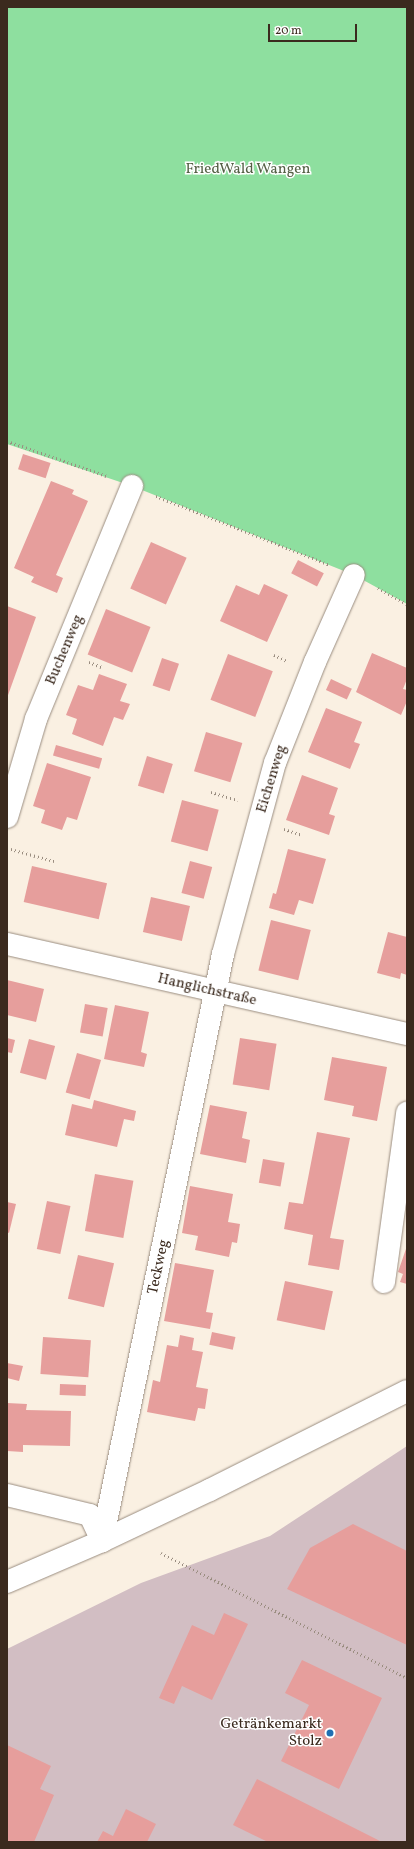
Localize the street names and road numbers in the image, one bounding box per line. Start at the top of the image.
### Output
street label: Buchenweg [42,612,88,688]
street label: Eichenweg [253,743,291,815]
street label: Hanglichstraße [156,970,258,1010]
street label: Teckweg [144,1238,174,1296]

